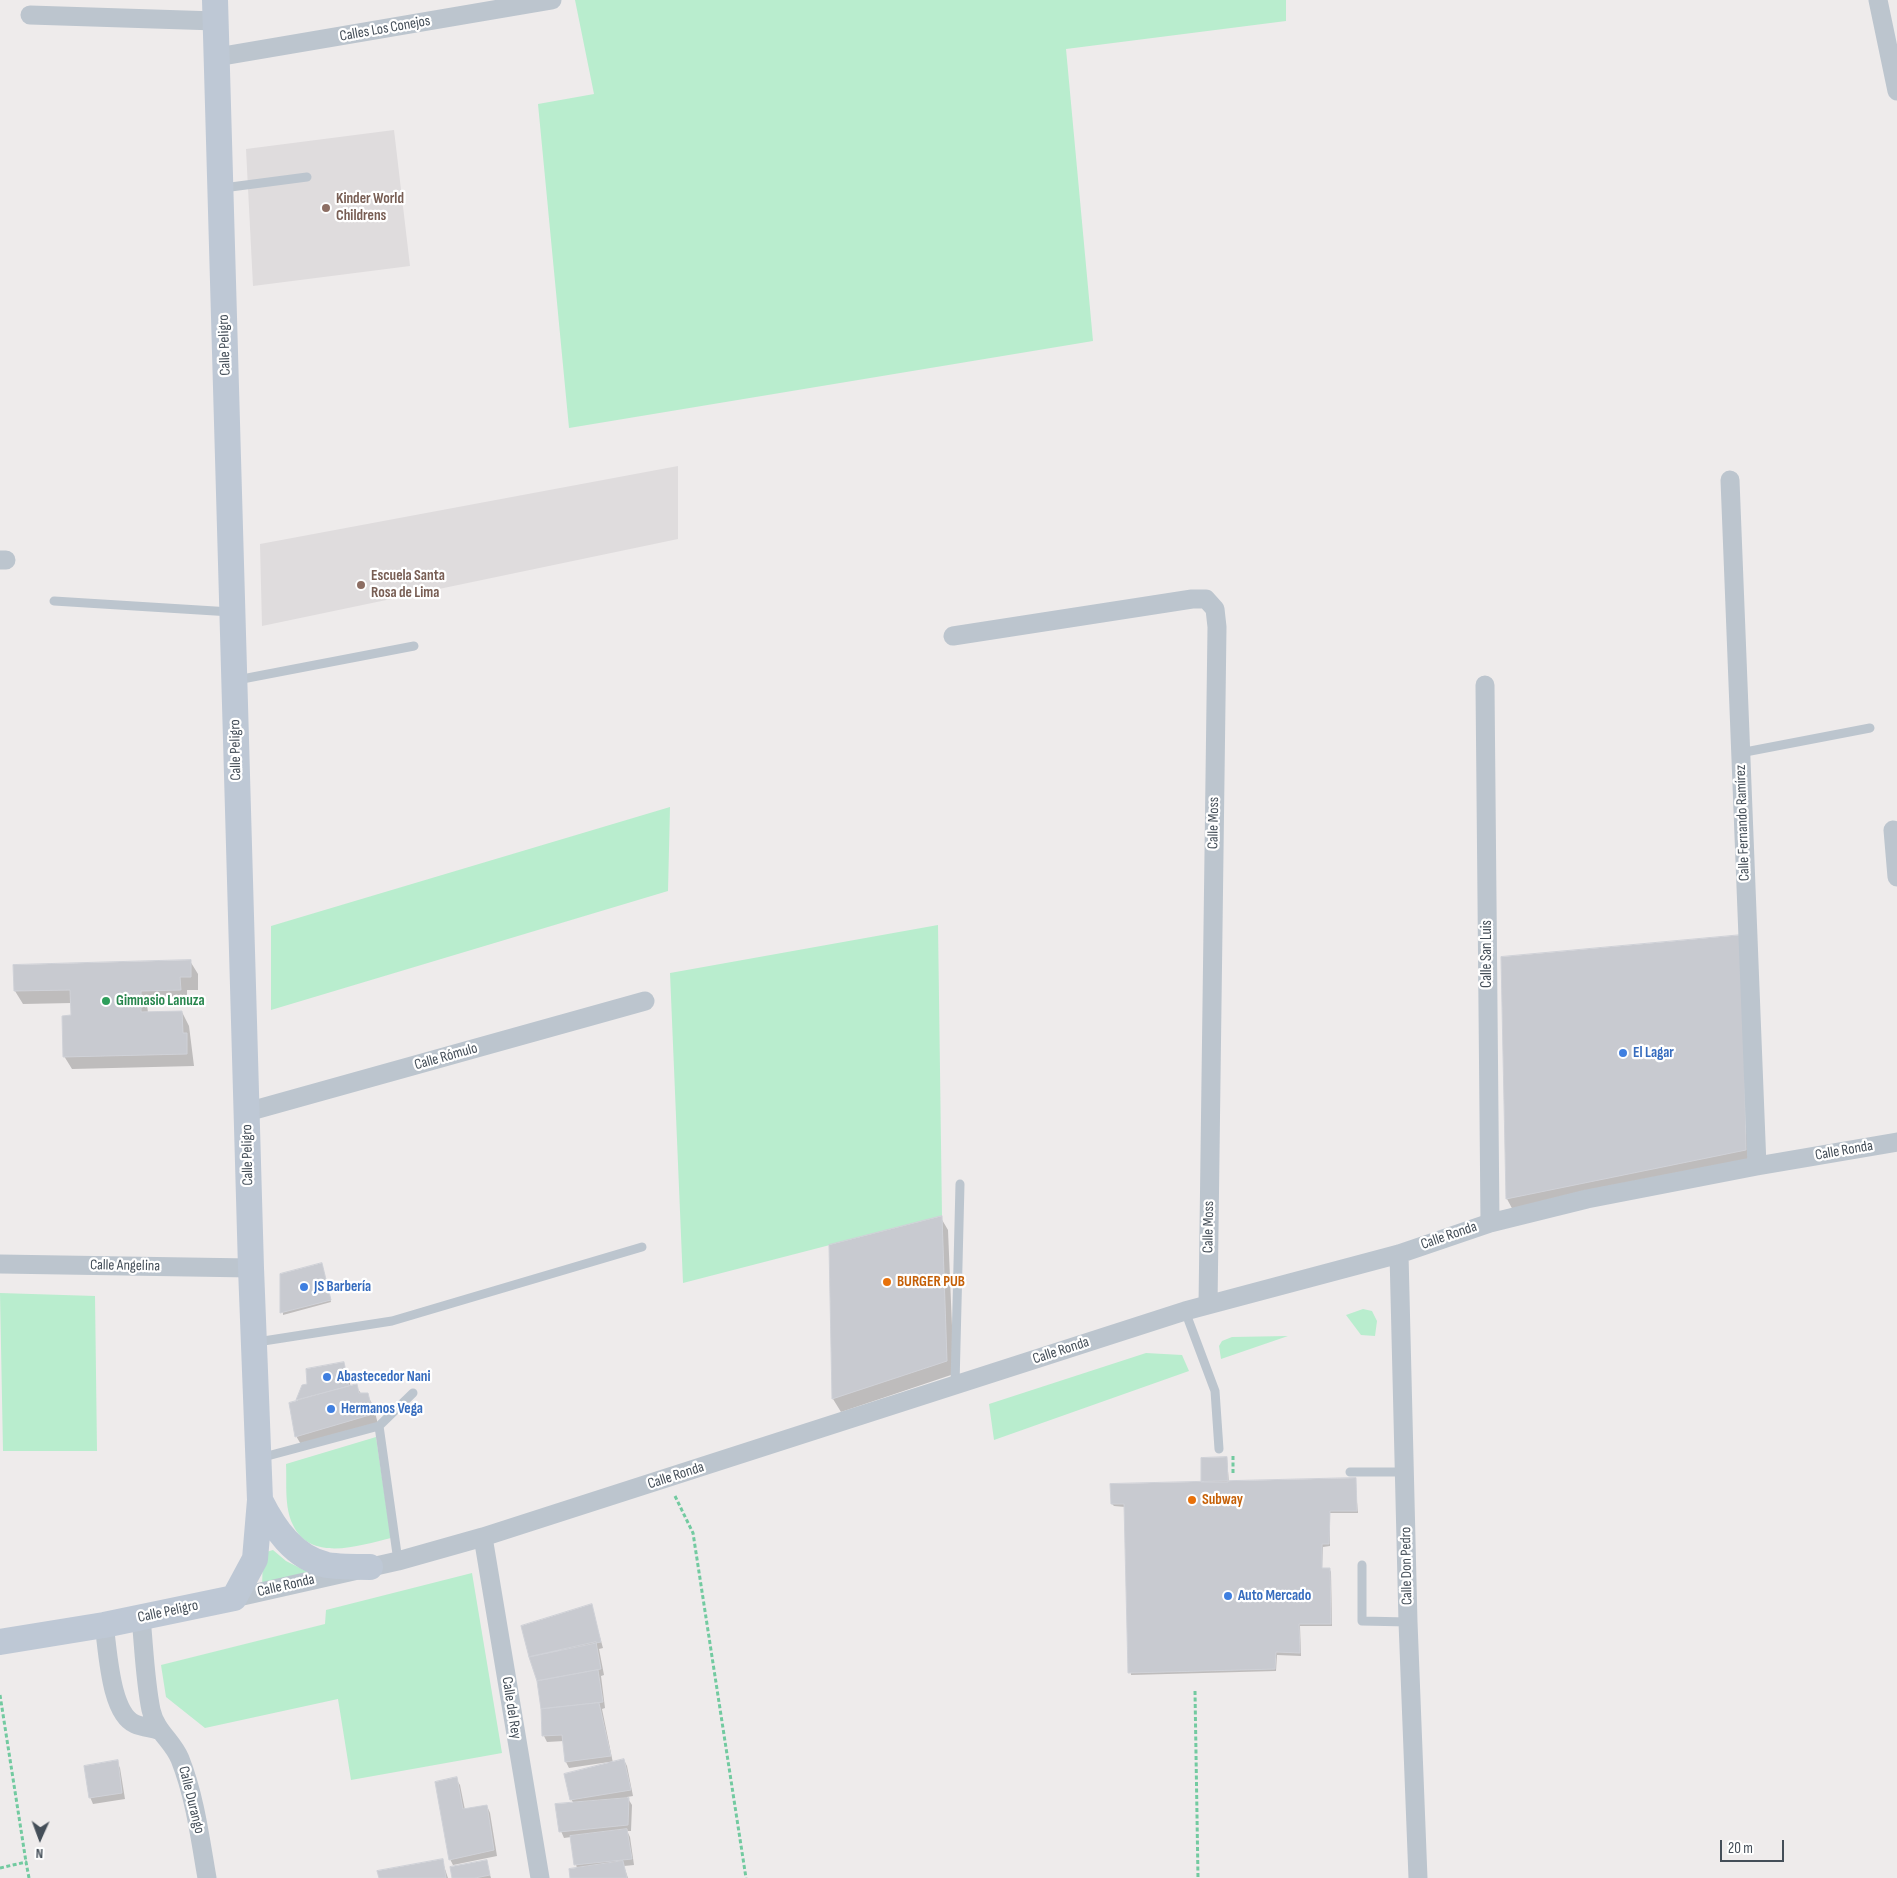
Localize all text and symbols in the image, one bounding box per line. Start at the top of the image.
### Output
street label: Calles Los Conejos [338,12,432,46]
place label: Kinder World Childrens [336,190,404,225]
marker: Kinder World Childrens [320,202,332,214]
street label: Calle Peligro [215,314,235,376]
place label: Escuela Santa Rosa de Lima [371,567,445,602]
marker: Escuela Santa Rosa de Lima [355,579,367,591]
street label: Calle Peligro [226,719,246,781]
street label: Calle Fernando Ramírez [1732,764,1754,882]
street label: Calle Moss [1205,797,1223,849]
street label: Calle San Luis [1478,920,1496,988]
place label: Gimnasio Lanuza [116,992,205,1010]
marker: Gimnasio Lanuza [100,995,112,1007]
street label: Calle Rómulo [412,1039,480,1075]
place label: El Lagar [1633,1044,1674,1062]
marker: El Lagar [1617,1047,1629,1059]
street label: Calle Peligro [238,1124,258,1186]
street label: Calle Ronda [1814,1137,1874,1165]
street label: Calle Moss [1200,1201,1218,1253]
street label: Calle Ronda [1419,1218,1479,1254]
street label: Calle Angelina [90,1256,160,1276]
place label: BURGER PUB [897,1273,965,1291]
marker: BURGER PUB [881,1276,893,1288]
place label: JS Barbería [314,1278,371,1296]
marker: JS Barbería [298,1281,310,1293]
street label: Calle Ronda [1031,1333,1091,1369]
place label: Abastecedor Nani [337,1368,431,1386]
marker: Abastecedor Nani [321,1371,333,1383]
place label: Hermanos Vega [341,1400,423,1418]
marker: Hermanos Vega [325,1403,337,1415]
street label: Calle Ronda [646,1458,706,1494]
place label: Subway [1202,1491,1243,1509]
marker: Subway [1186,1494,1198,1506]
street label: Calle Don Pedro [1397,1527,1417,1605]
street label: Calle Ronda [256,1571,316,1601]
place label: Auto Mercado [1238,1587,1311,1605]
marker: Auto Mercado [1222,1590,1234,1602]
street label: Calle Peligro [136,1597,200,1627]
street label: Calle del Rey [497,1676,525,1740]
street label: Calle Durango [174,1764,208,1836]
north arrow [15,1813,65,1863]
scale bar [1722,1830,1786,1862]
text: 20 m [1728,1839,1753,1858]
text: N [35,1845,44,1862]

